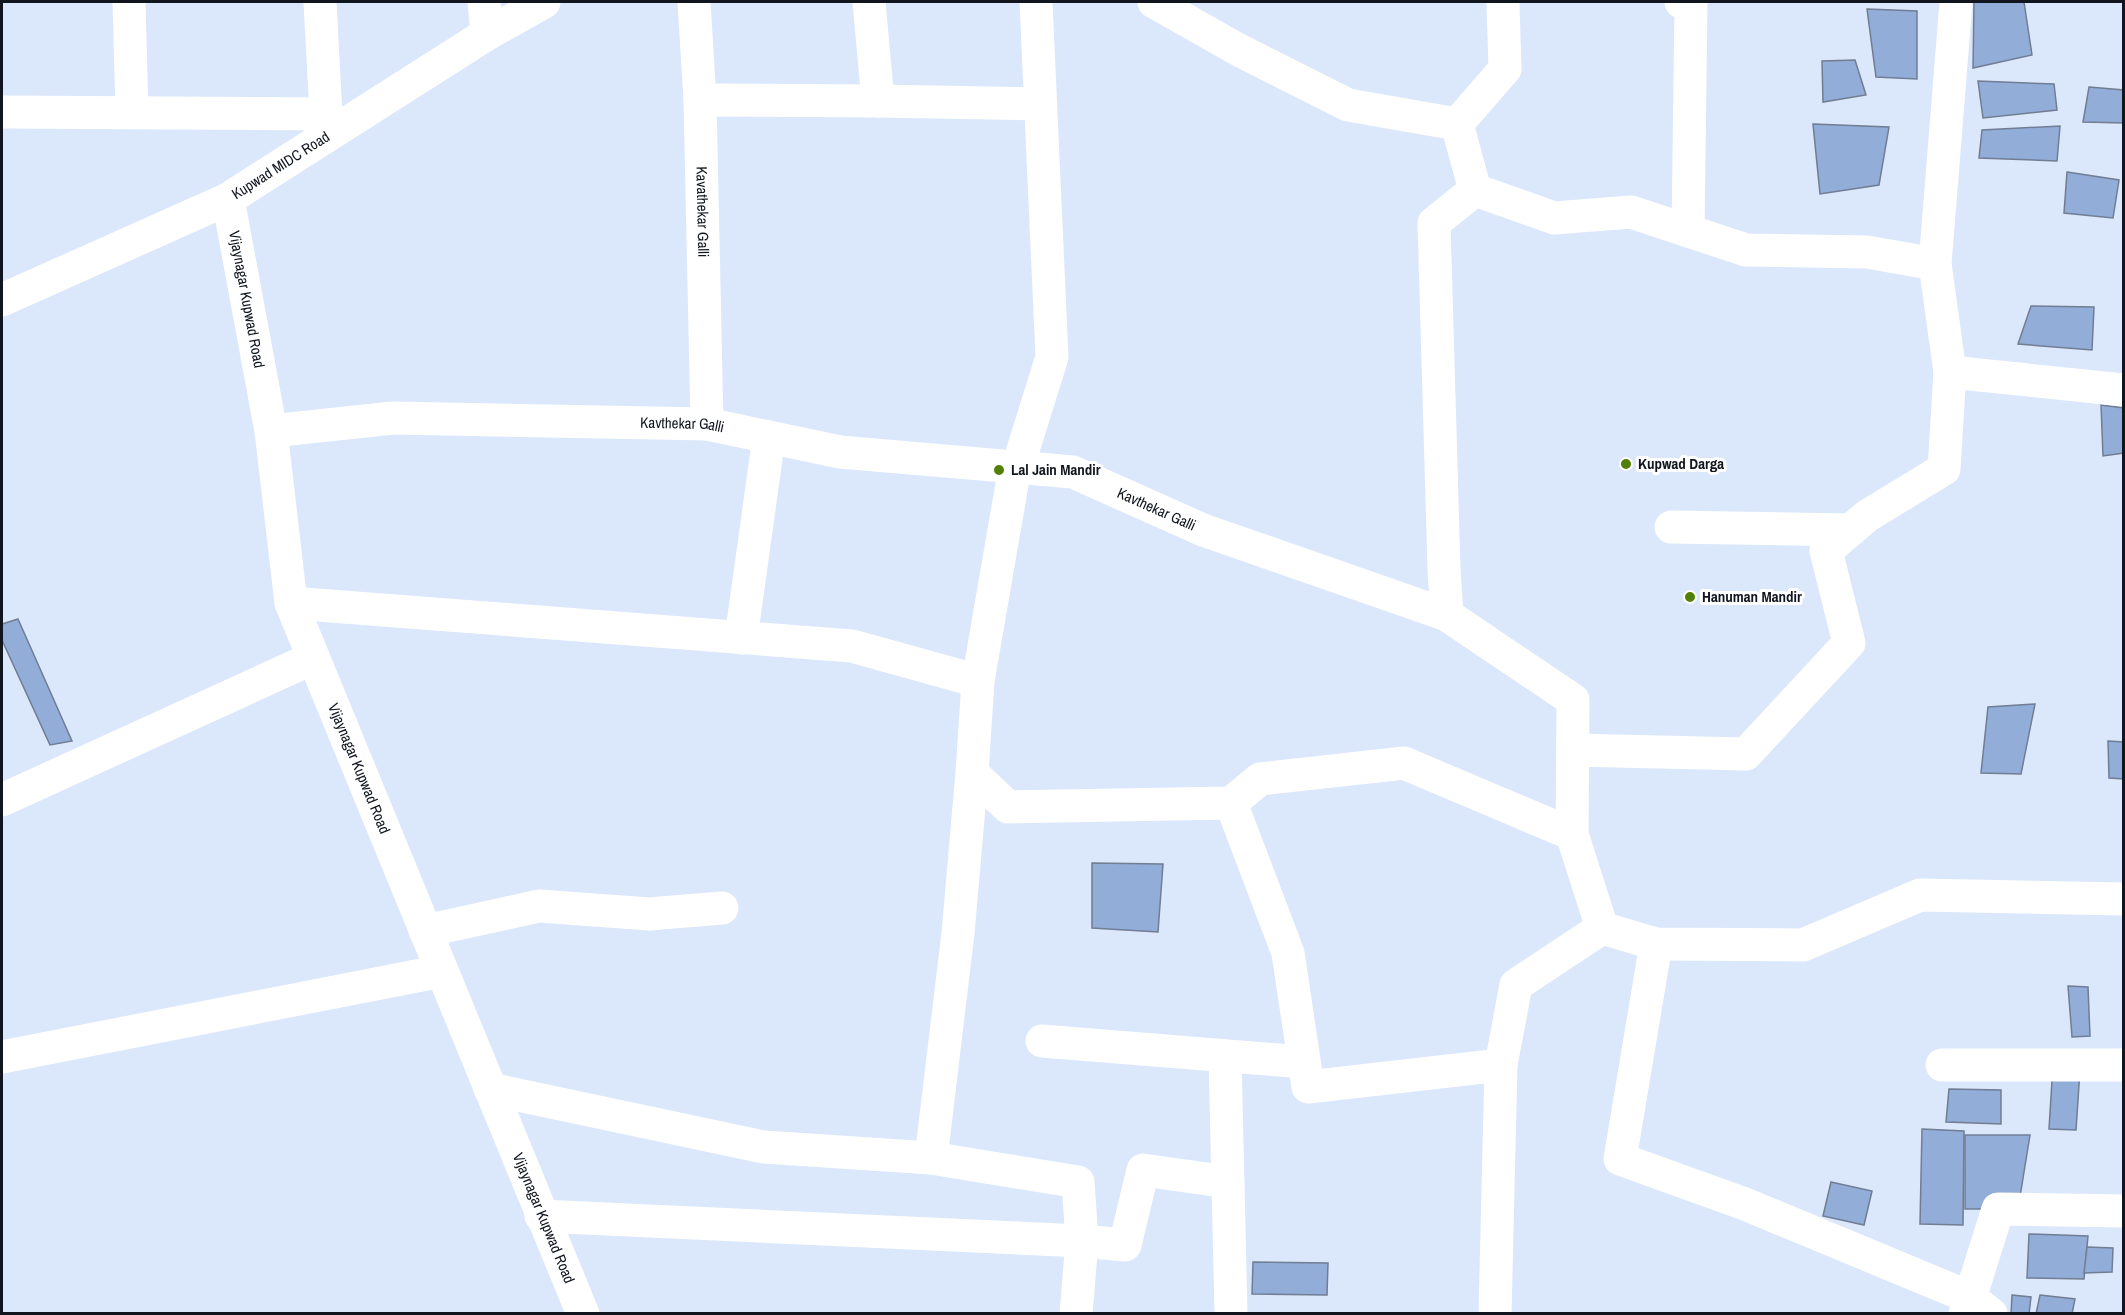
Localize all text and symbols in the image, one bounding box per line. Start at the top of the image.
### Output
street label: Kupwad MIDC Road [227,126,333,204]
street label: Kavathekar Galli [691,166,714,258]
street label: Vijaynagar Kupwad Road [224,229,270,370]
street label: Kavthekar Galli [640,412,726,437]
place label: Kupwad Darga [1638,453,1724,474]
marker: Kupwad Darga [1619,457,1633,471]
place label: Lal Jain Mandir [1011,459,1101,480]
marker: Lal Jain Mandir [992,463,1006,477]
street label: Kavthekar Galli [1114,482,1199,536]
place label: Hanuman Mandir [1702,586,1802,607]
marker: Hanuman Mandir [1683,590,1697,604]
street label: Vijaynagar Kupwad Road [323,700,396,837]
street label: Vijaynagar Kupwad Road [508,1149,580,1286]

